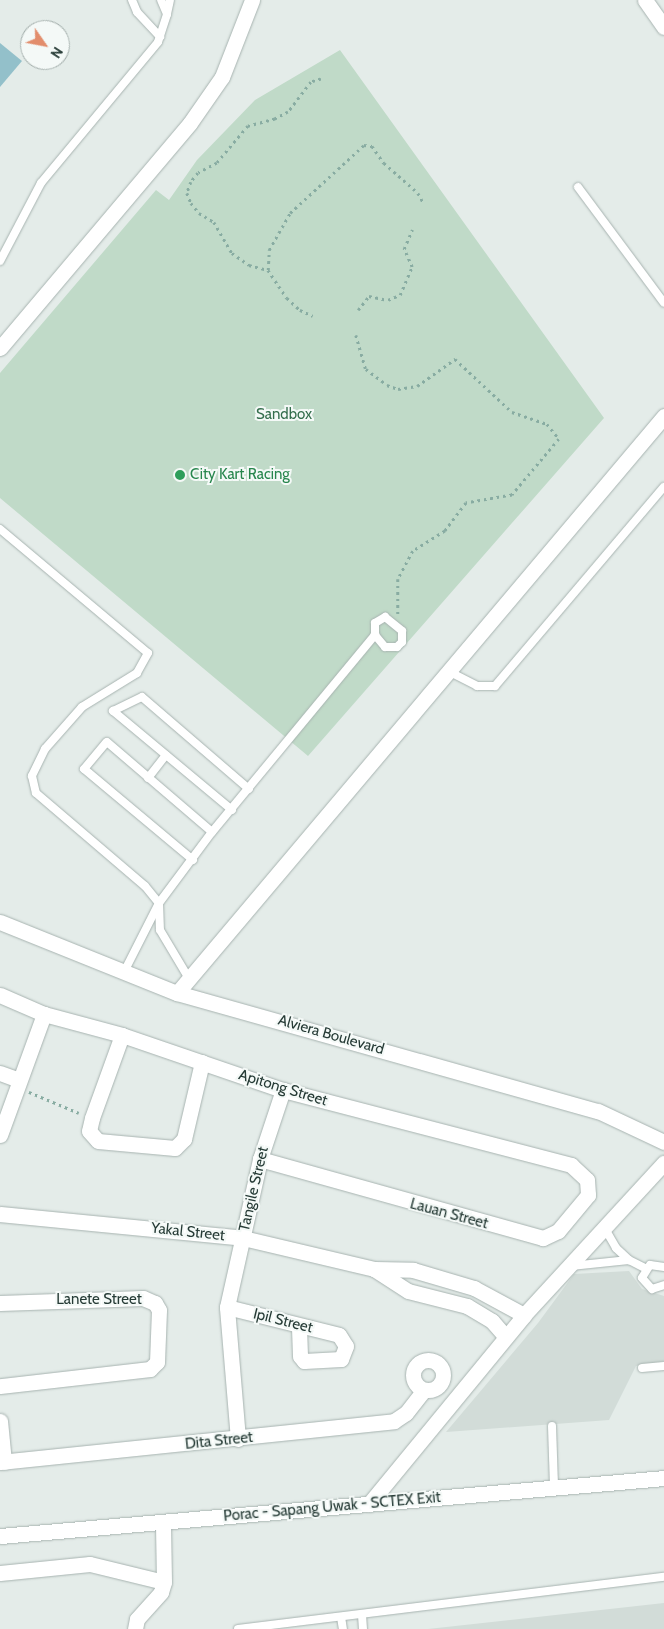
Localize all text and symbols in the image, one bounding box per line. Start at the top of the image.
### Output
north arrow [20,20,70,70]
text: N [46,44,67,62]
park label: Sandbox [256,406,312,424]
place label: City Kart Racing [190,466,290,484]
marker: City Kart Racing [174,469,186,481]
street label: Alviera Boulevard [276,1011,386,1059]
street label: Apitong Street [236,1066,330,1110]
street label: Tangile Street [235,1145,273,1233]
street label: Lauan Street [408,1195,490,1233]
street label: Yakal Street [150,1219,226,1245]
street label: Lanete Street [56,1291,142,1309]
street label: Ipil Street [251,1305,315,1337]
street label: Dita Street [184,1428,254,1454]
street label: Porac - Sapang Uwak - SCTEX Exit [223,1489,441,1525]

